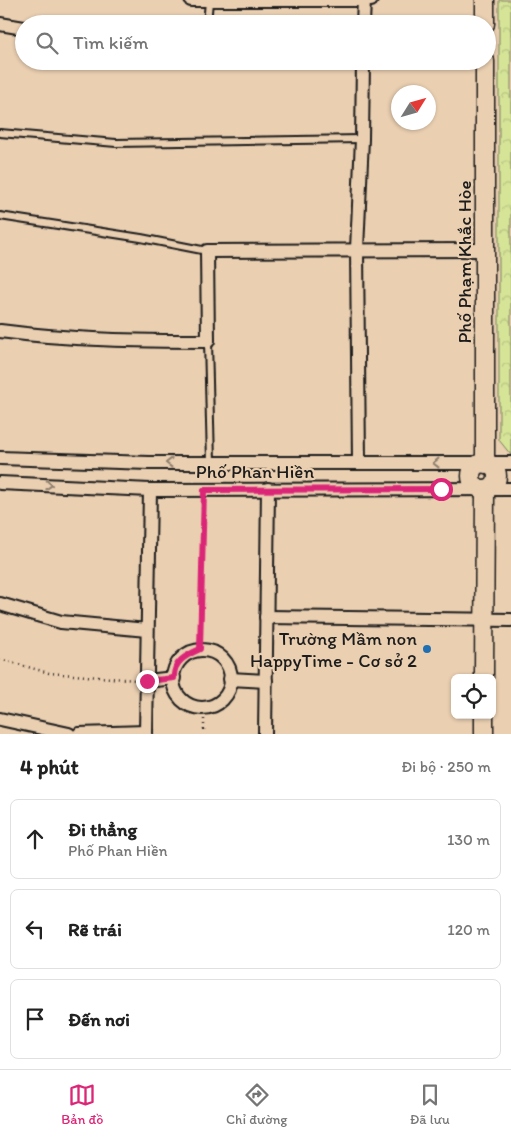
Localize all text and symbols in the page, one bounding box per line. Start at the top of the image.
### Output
search box [15,15,496,70]
icon: search [33,29,61,57]
text: Tìm kiếm [73,31,148,54]
north arrow [391,85,436,130]
street label: Phố Phạm Khắc Hòe [453,180,476,344]
one-way arrow [164,458,172,468]
one-way arrow [432,458,440,468]
street label: Phố Phan Hiền [196,460,314,483]
route start [430,478,453,501]
one-way arrow [45,480,53,491]
place label: Trường Mầm non HappyTime - Cơ sở 2 [250,627,417,672]
marker: Trường Mầm non HappyTime - Cơ sở 2 [421,643,433,655]
route end [136,670,159,693]
map controls [451,674,496,719]
button: locate [451,674,496,719]
text: 4 phút [20,754,79,779]
text: Đi bộ · 250 m [401,757,491,776]
text: Đi thẳng [68,818,137,841]
icon: ahead [21,825,49,853]
text: 130 m [447,830,490,849]
text: Phố Phan Hiền [68,841,168,860]
icon: left [21,915,49,943]
text: Rẽ trái [68,918,122,941]
text: 120 m [447,920,490,939]
icon: arrive [21,1005,49,1033]
text: Đến nơi [68,1008,130,1031]
tab: Bản đồ [61,1081,104,1128]
tab: Chỉ đường [226,1081,287,1128]
tab: Đã lưu [410,1081,450,1128]

